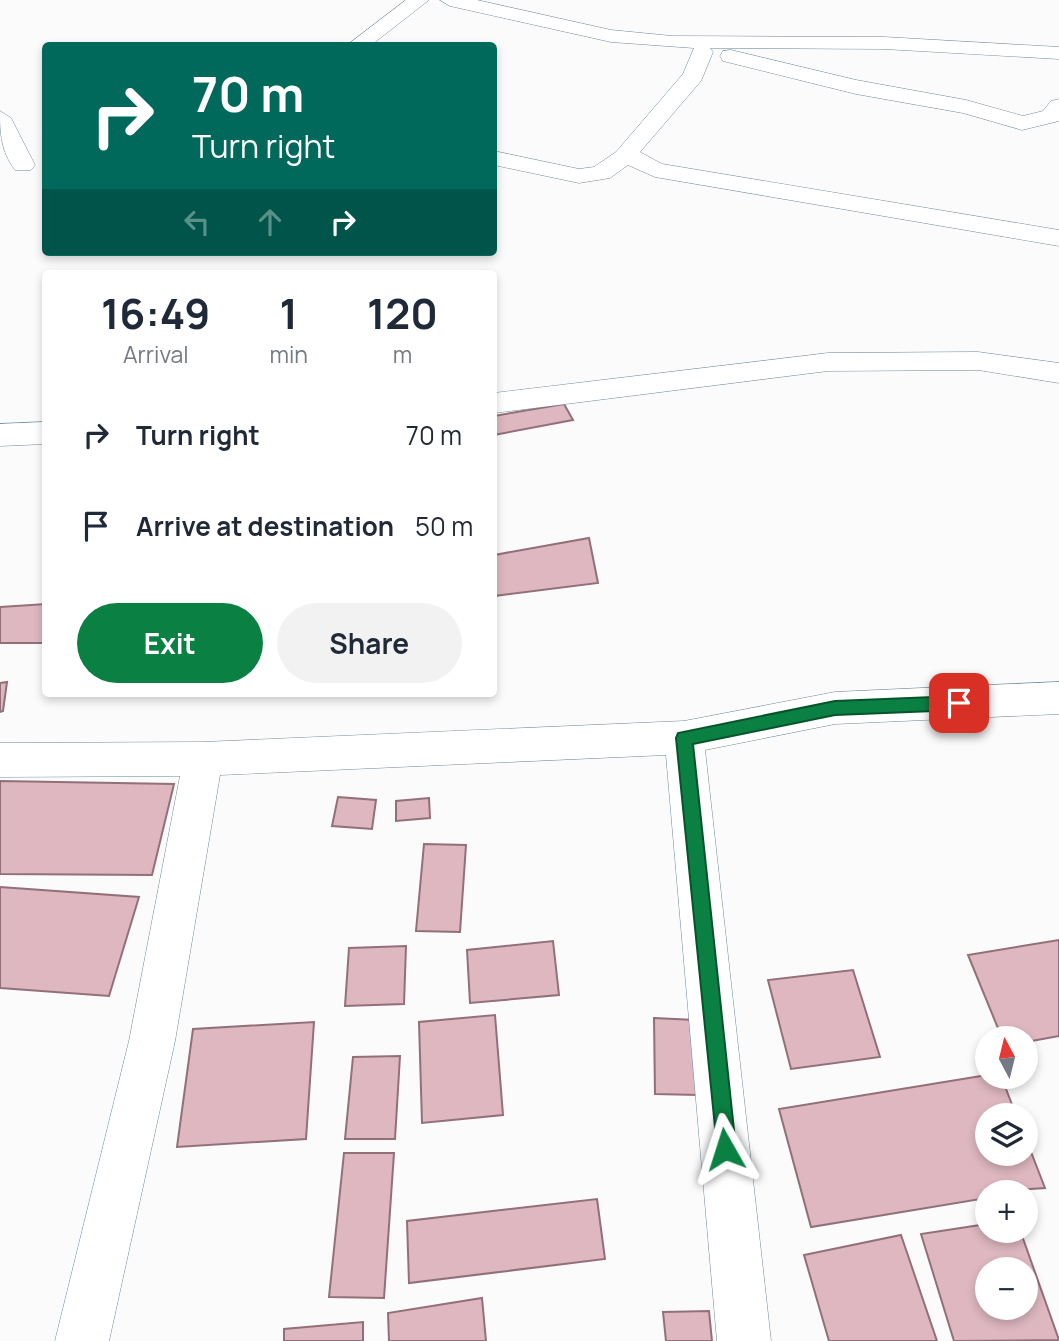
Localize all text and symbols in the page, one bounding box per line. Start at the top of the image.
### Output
text: 70 m [192,60,304,127]
icon: right [77,70,168,161]
text: Turn right [192,124,335,168]
icon: left [178,203,216,241]
icon: ahead [251,203,289,241]
icon: right [324,203,362,241]
text: 16:49 [101,284,210,342]
text: 1 [280,284,298,342]
text: 120 [367,284,438,342]
text: Arrival [123,338,189,370]
text: min [269,338,308,370]
text: m [393,338,412,370]
icon: right [77,416,115,454]
text: Turn right [136,417,260,453]
text: 70 m [406,417,462,453]
icon: arrive [77,507,115,545]
text: Arrive at destination [136,508,394,544]
text: 50 m [415,508,473,544]
button: Exit [77,603,263,683]
button: Share [277,603,462,683]
pin [929,673,989,733]
icon: arrive [940,684,978,722]
north arrow [975,1026,1038,1088]
map controls [975,1026,1038,1320]
button: layers [975,1103,1038,1166]
position arrow [688,1112,762,1186]
button: + [975,1180,1038,1243]
button: − [975,1257,1038,1320]

